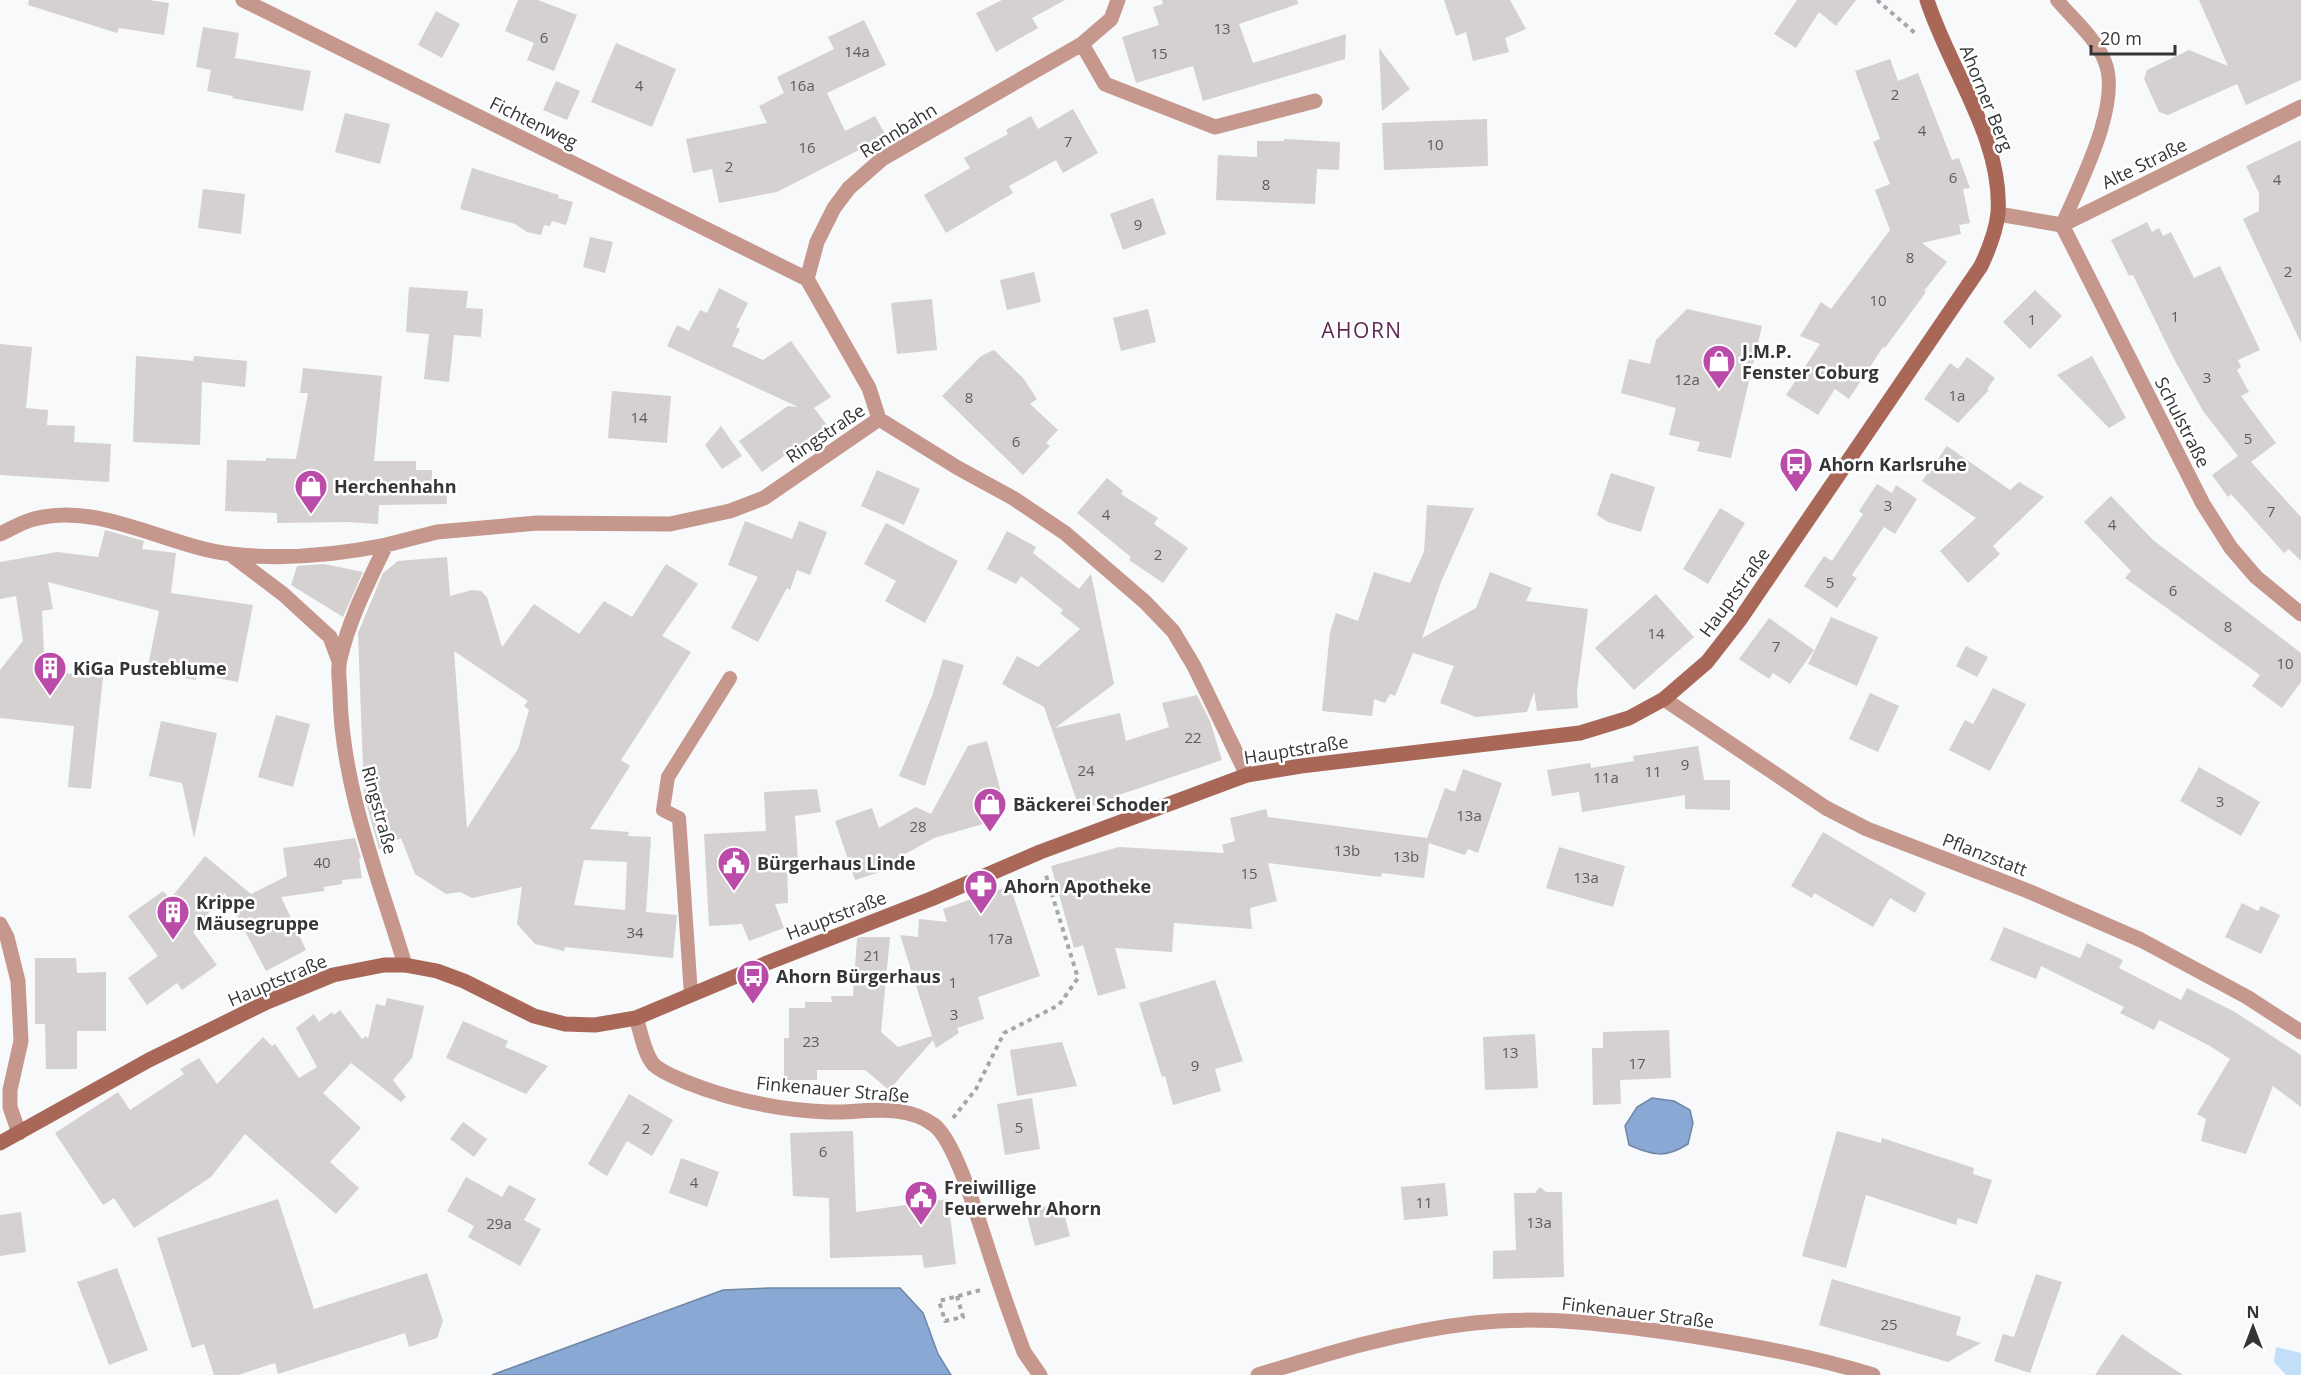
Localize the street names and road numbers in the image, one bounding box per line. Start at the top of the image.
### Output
street label: Ahorner Berg [1955,41,2019,155]
street label: Fichtenweg [486,90,582,154]
street label: Rennbahn [855,97,941,163]
street label: Alte Straße [2097,132,2191,194]
street label: Schulstraße [2150,373,2216,471]
street label: Ringstraße [781,398,869,468]
street label: Hauptstraße [1693,542,1775,642]
street label: Hauptstraße [1242,729,1350,769]
street label: Ringstraße [357,763,403,857]
street label: Pflanzstatt [1939,827,2031,881]
street label: Hauptstraße [782,885,890,945]
street label: Hauptstraße [224,948,330,1012]
street label: Finkenauer Straße [755,1070,911,1108]
street label: Finkenauer Straße [1560,1291,1716,1333]

